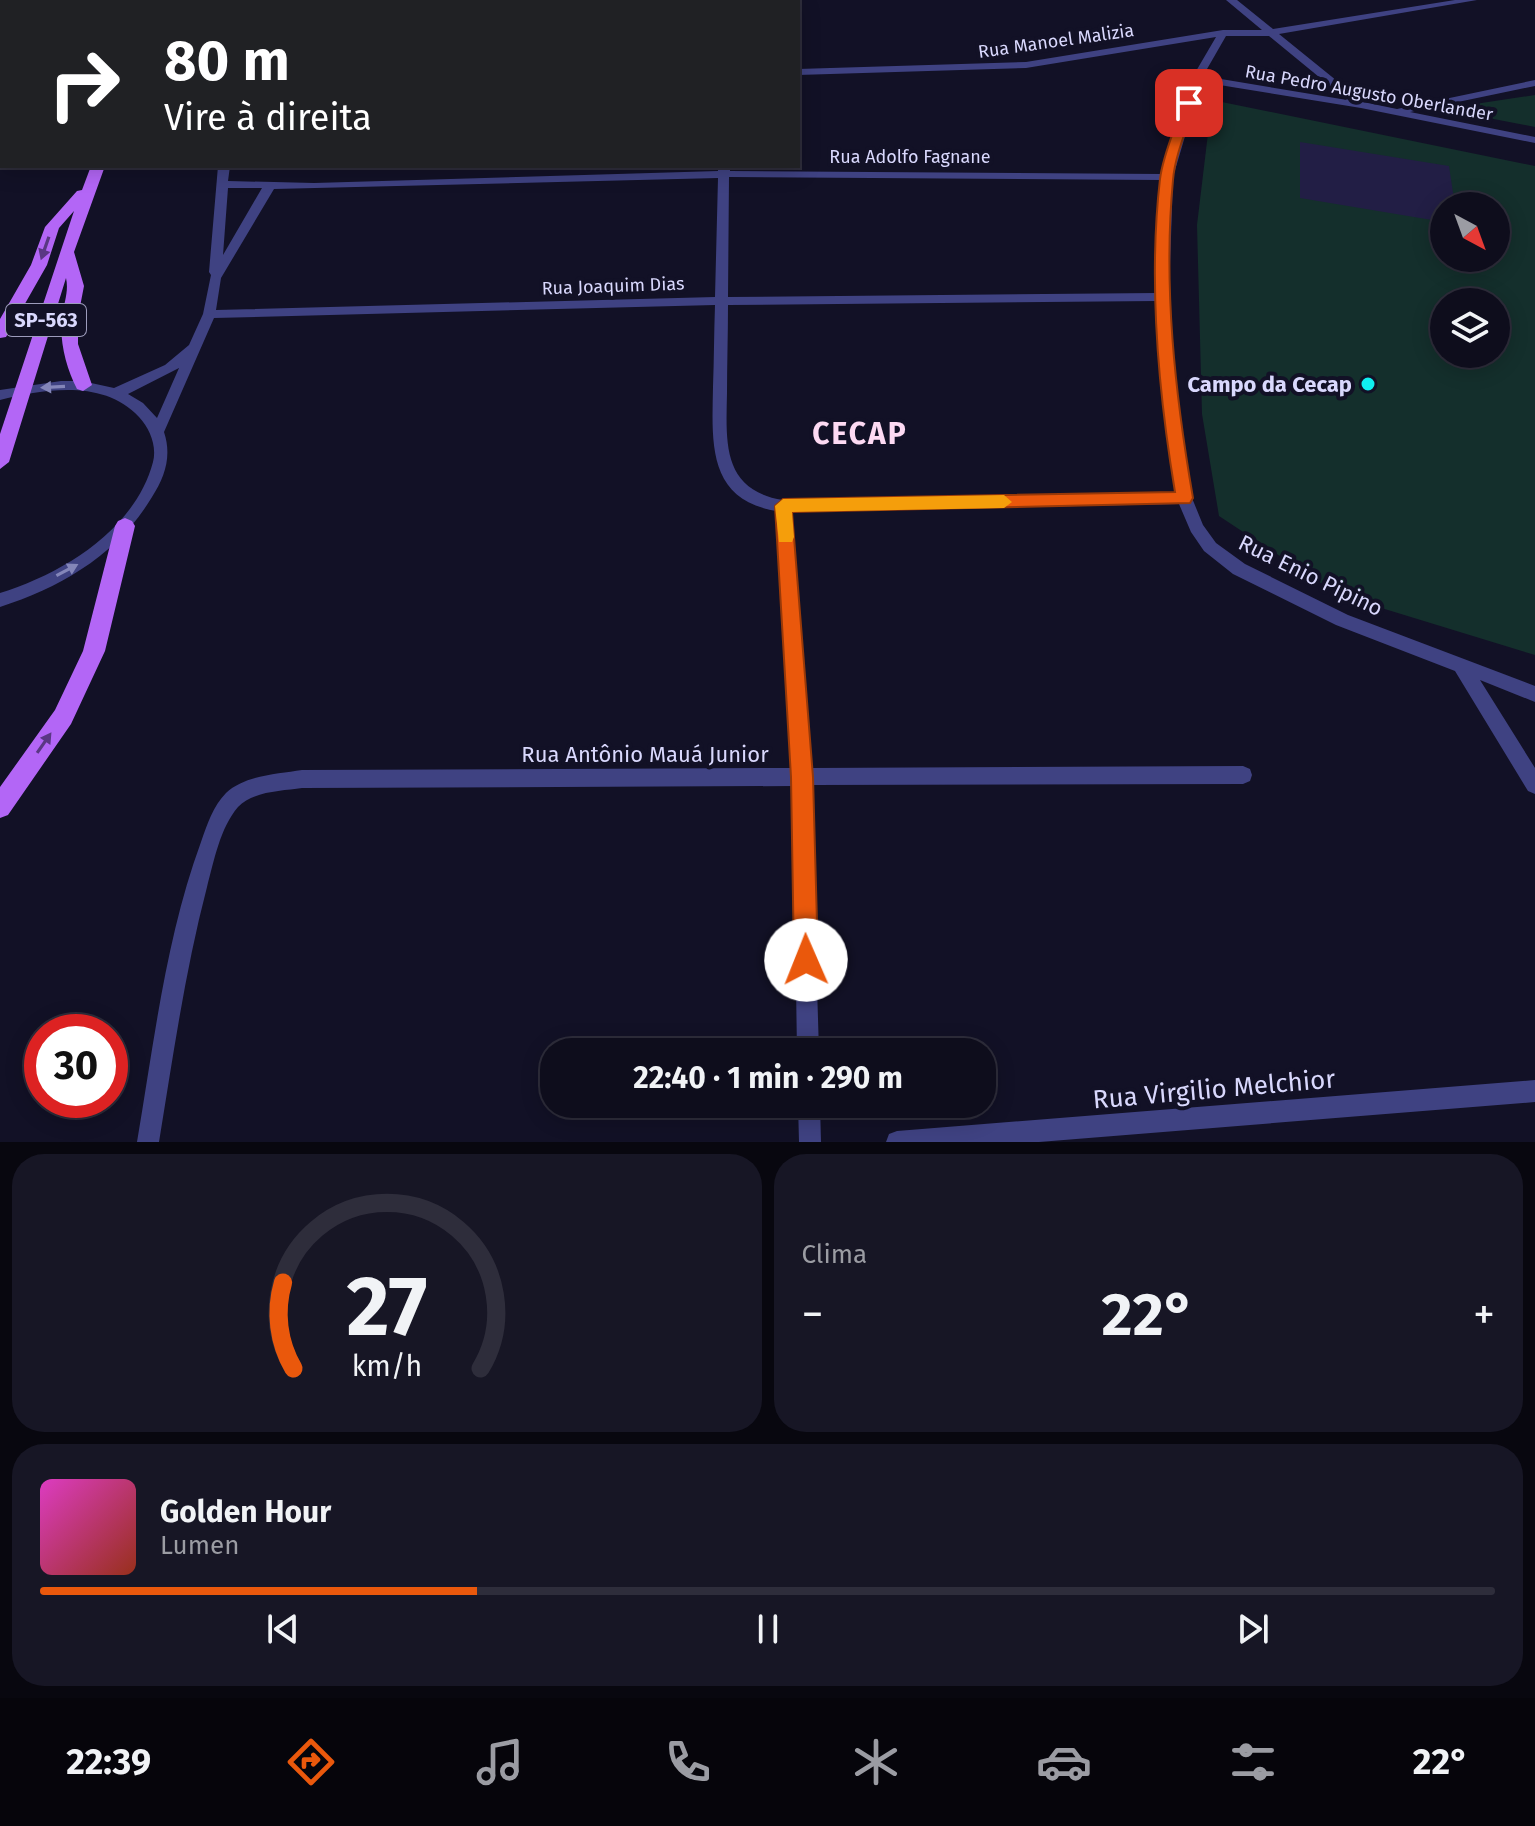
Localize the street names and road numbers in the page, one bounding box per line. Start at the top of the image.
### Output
street label: Rua Manoel Malizia [977,19,1135,63]
street label: Rua Pedro Augusto Oberlander [1243,60,1495,126]
street label: Rua Adolfo Fagnane [829,146,991,168]
street label: Rua Joaquim Dias [541,273,685,299]
road number: SP-563 [6,304,86,336]
street label: Rua Enio Pipino [1234,529,1387,622]
street label: Rua Antônio Mauá Junior [521,741,769,768]
street label: Rua Virgilio Melchior [1091,1063,1337,1116]

